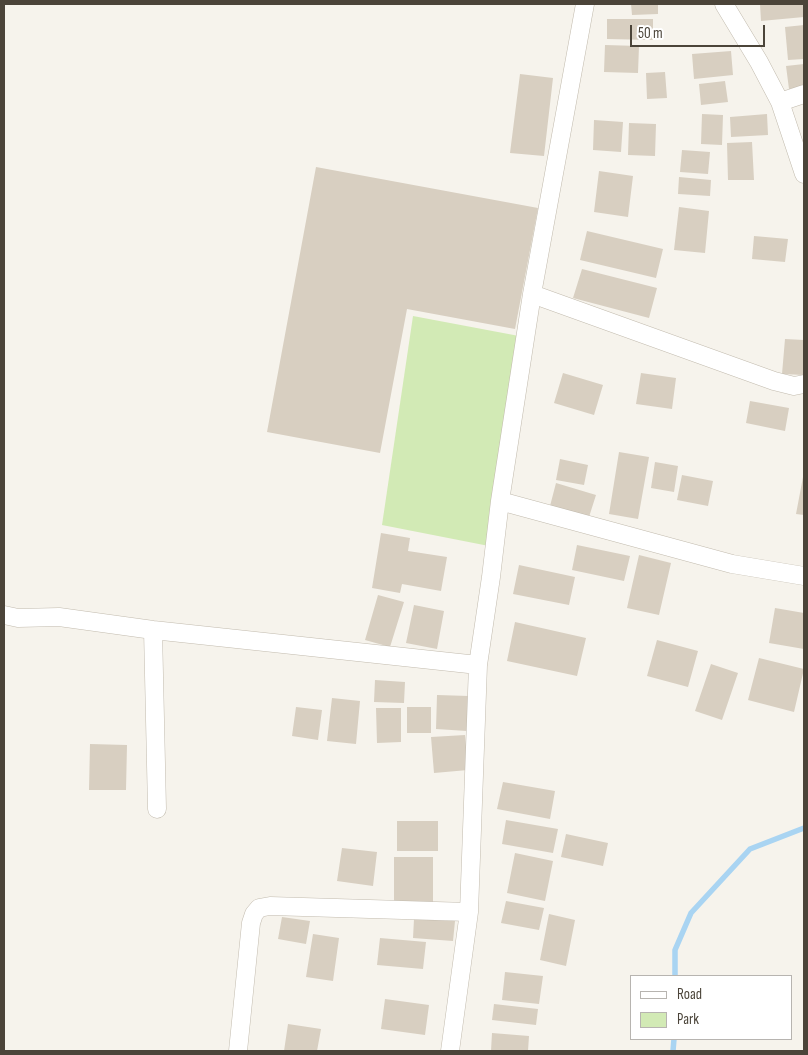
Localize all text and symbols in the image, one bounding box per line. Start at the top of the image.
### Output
scale bar [633,15,768,47]
text: 50 m [638,24,663,43]
legend [630,975,793,1040]
text: Road [677,985,702,1004]
text: Park [677,1010,699,1029]

